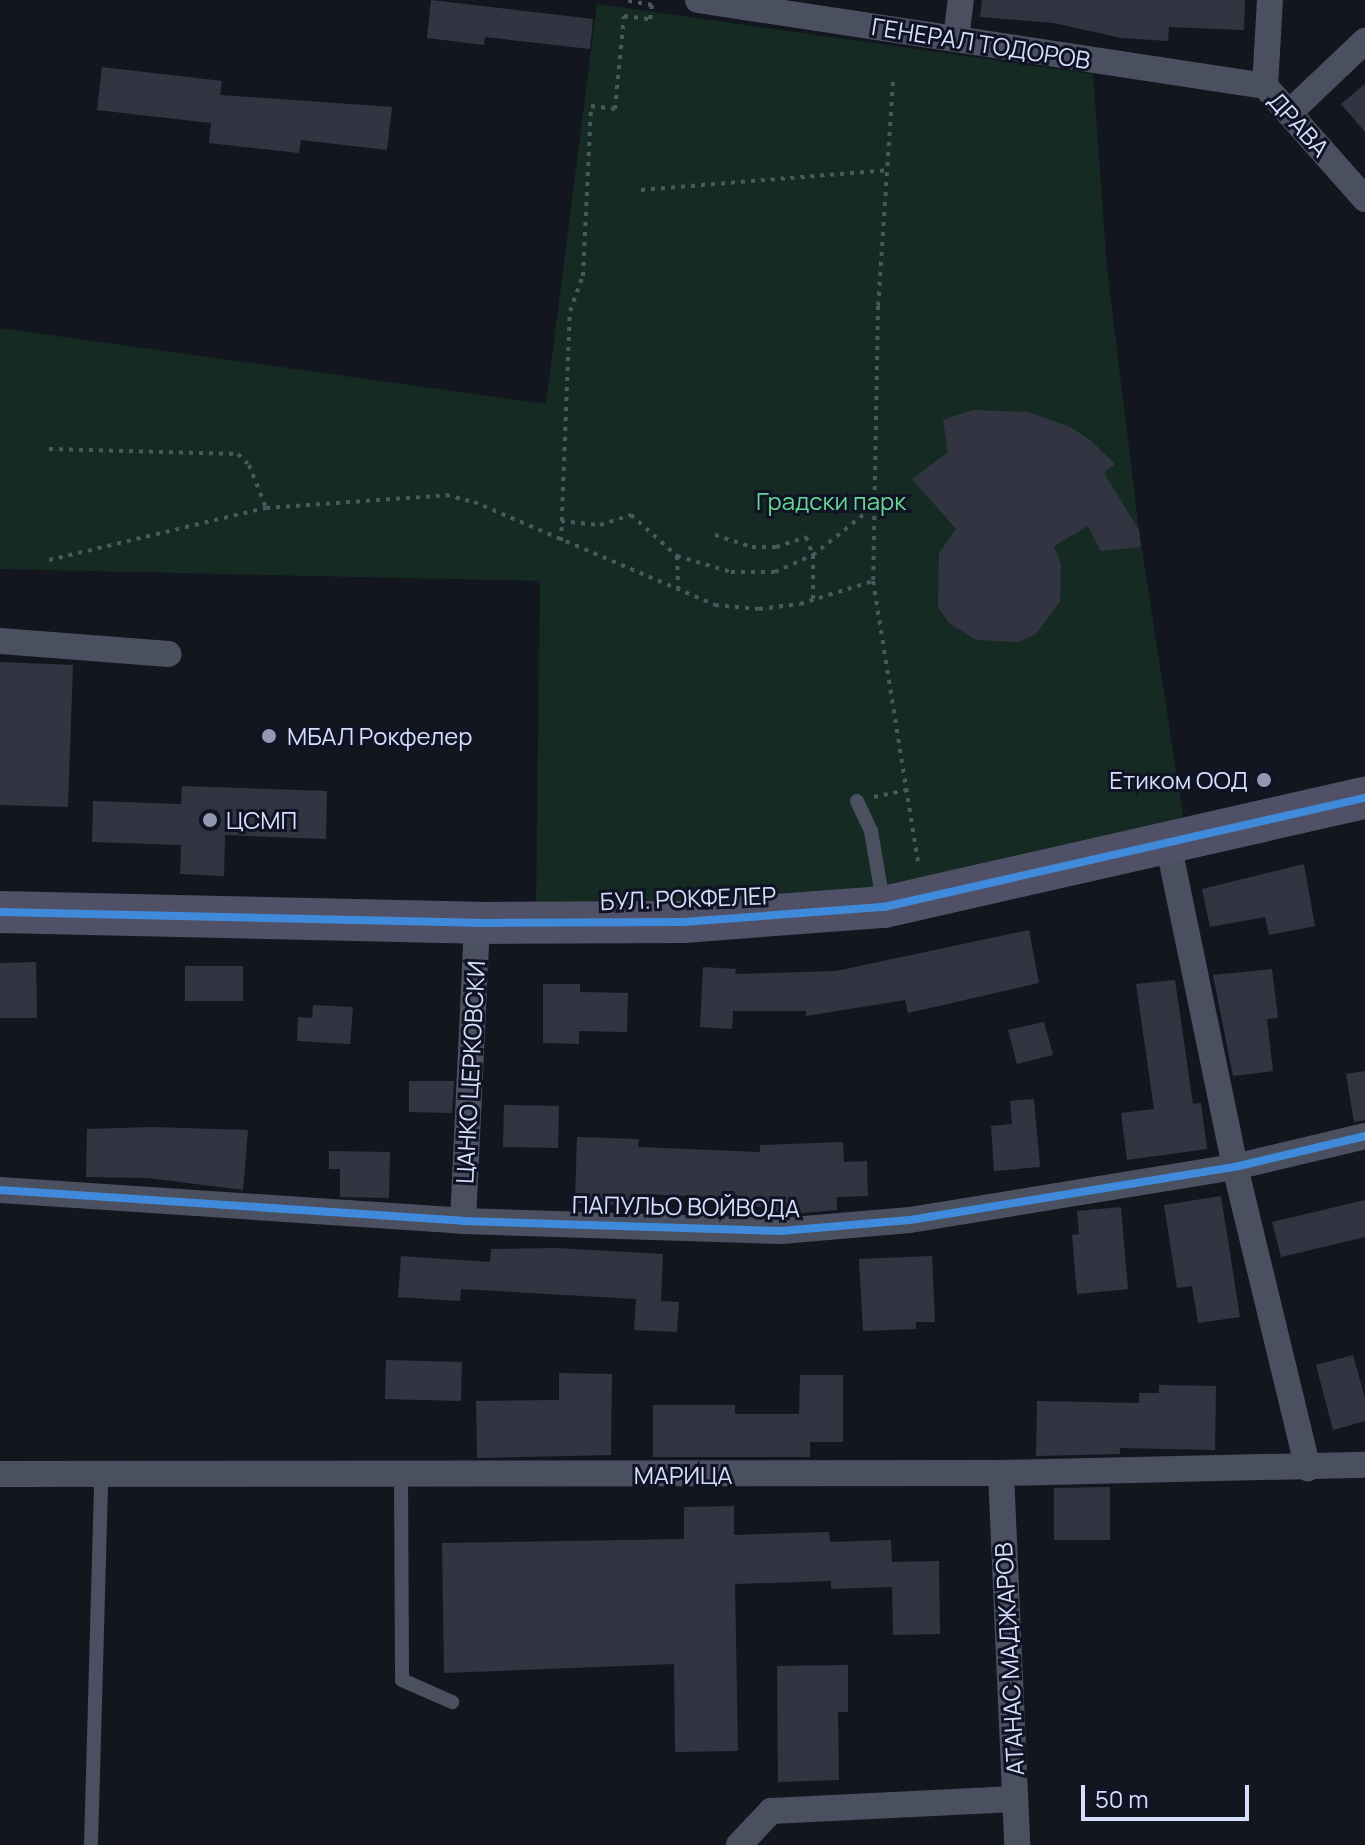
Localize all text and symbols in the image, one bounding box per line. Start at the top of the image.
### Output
street label: ГЕНЕРАЛ ТОДОРОВ [870,11,1092,75]
street label: ДРАВА [1263,86,1335,162]
park label: Градски парк [756,487,906,515]
place label: МБАЛ Рокфелер [287,722,473,750]
marker: МБАЛ Рокфелер [258,725,280,747]
place label: Етиком ООД [1109,766,1248,794]
marker: Етиком ООД [1255,771,1273,789]
place label: ЦСМП [226,806,297,834]
marker: ЦСМП [201,811,219,829]
street label: БУЛ. РОКФЕЛЕР [599,881,777,915]
street label: ЦАНКО ЦЕРКОВСКИ [450,960,490,1184]
street label: ПАПУЛЬО ВОЙВОДА [572,1190,800,1222]
street label: МАРИЦА [634,1461,732,1489]
street label: АТАНАС МАДЖАРОВ [989,1542,1029,1776]
scale bar [1085,1769,1253,1819]
text: 50 m [1095,1782,1149,1815]

